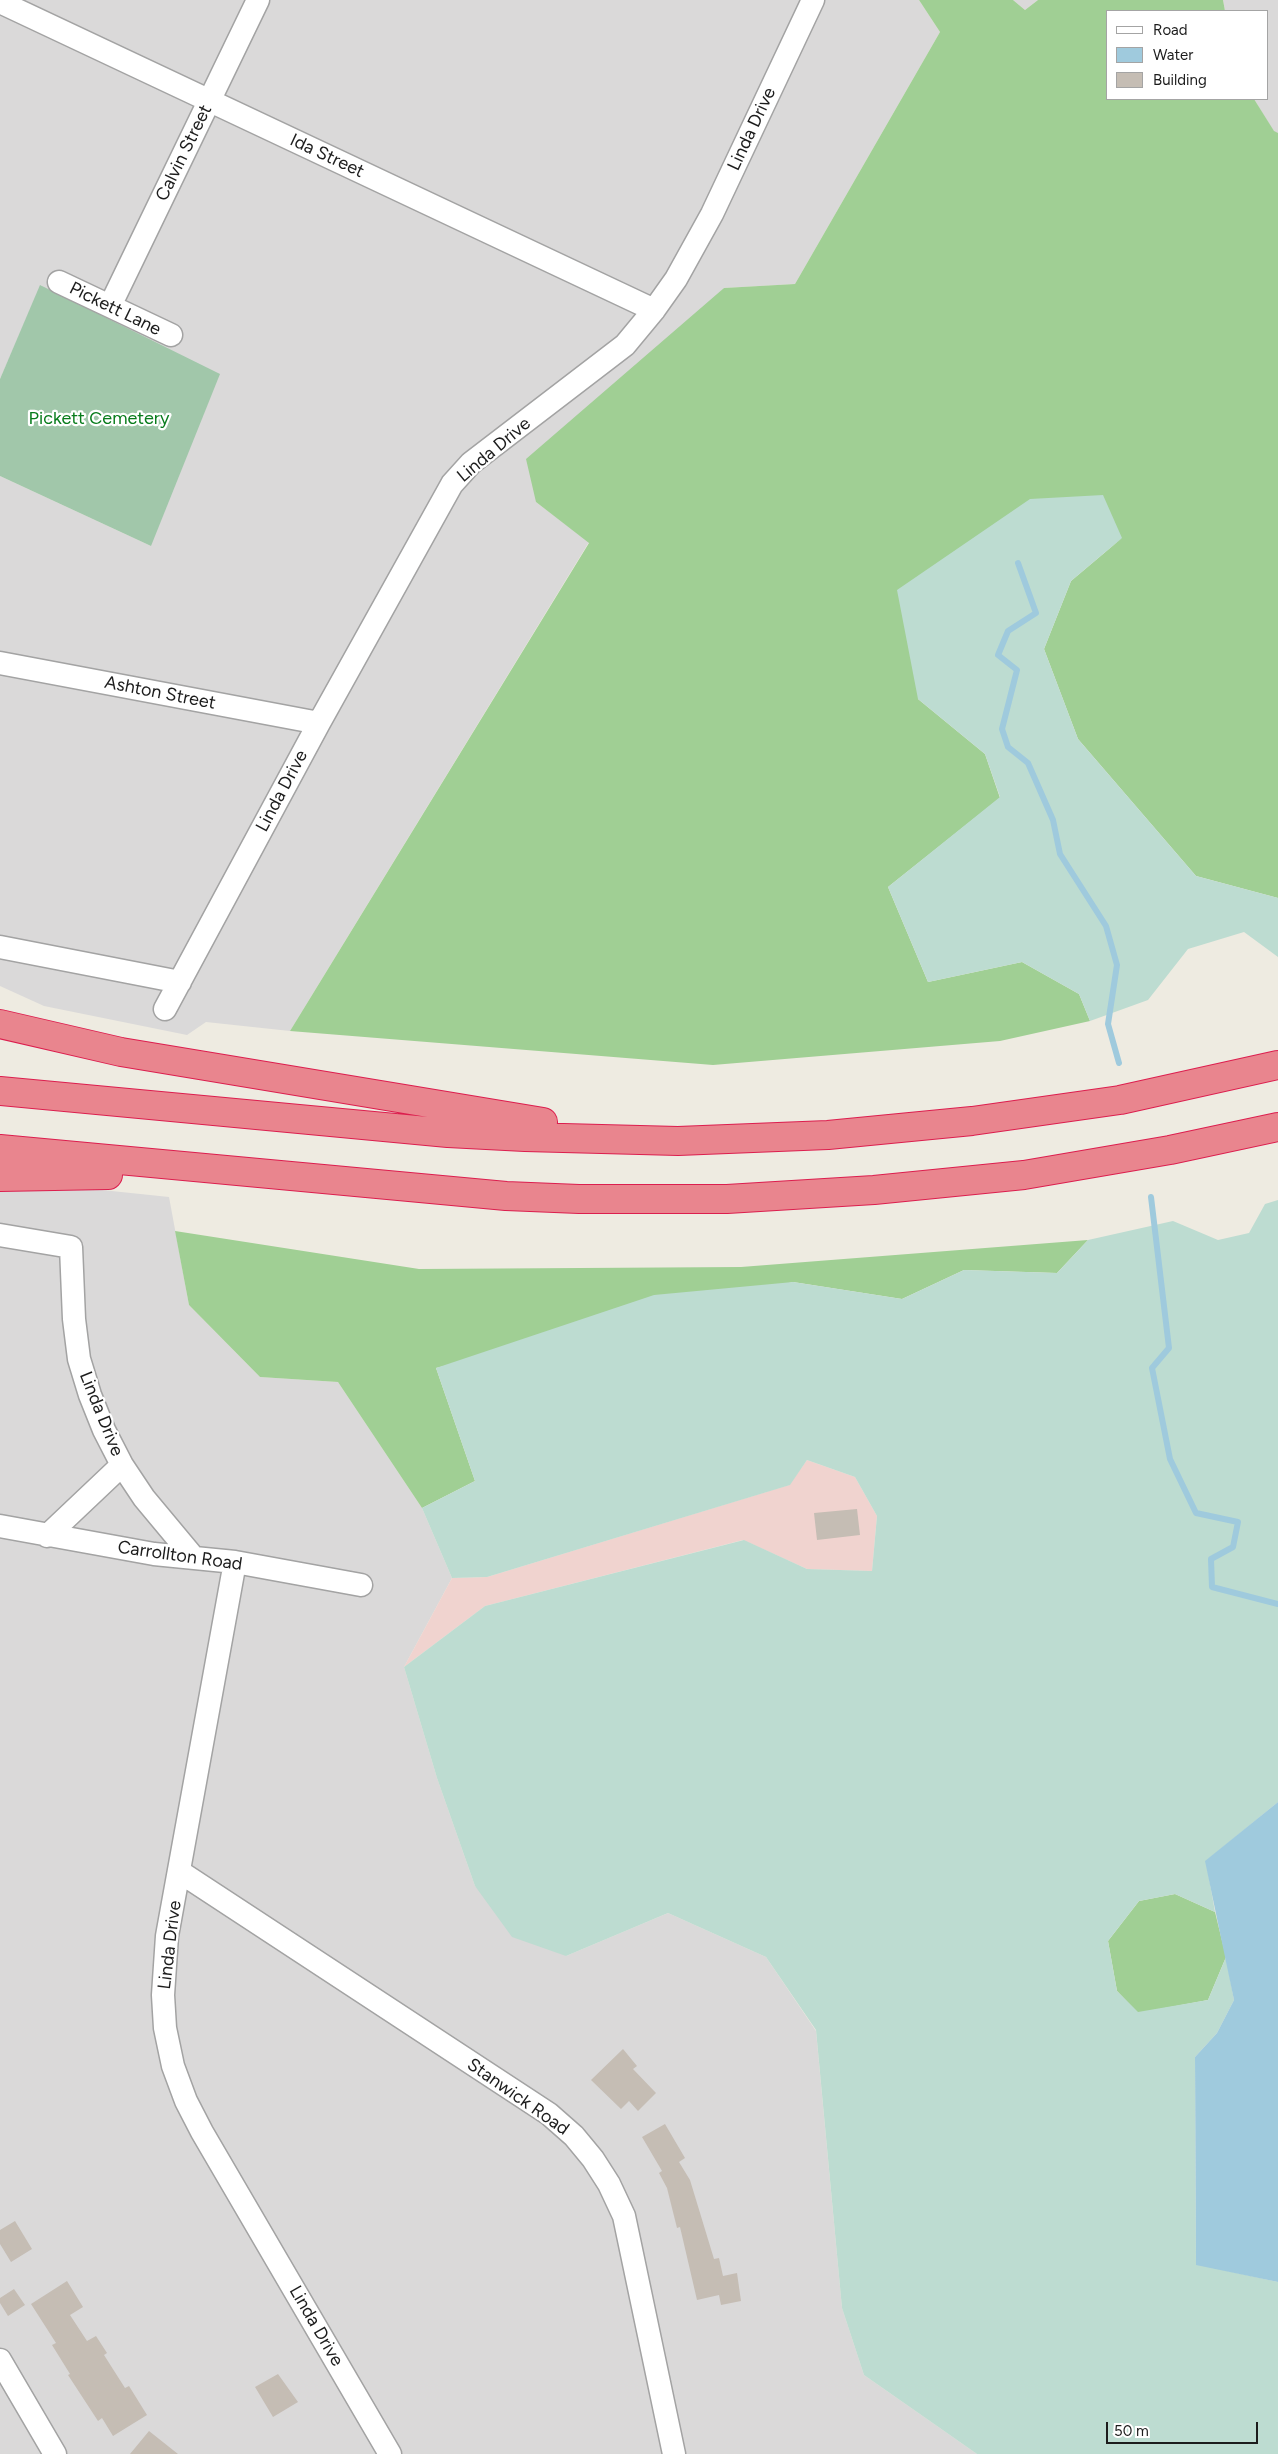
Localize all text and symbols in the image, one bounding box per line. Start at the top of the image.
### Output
legend [1106,10,1268,100]
text: Road [1153,21,1188,39]
text: Water [1153,46,1193,64]
text: Building [1153,71,1207,89]
street label: Linda Drive [723,84,781,174]
street label: Calvin Street [151,101,217,205]
street label: Ida Street [286,129,368,183]
street label: Pickett Lane [66,278,164,340]
park label: Pickett Cemetery [29,408,169,430]
street label: Linda Drive [453,413,535,487]
street label: Ashton Street [103,672,217,714]
street label: Linda Drive [251,746,313,836]
street label: Linda Drive [74,1369,128,1459]
street label: Carrollton Road [116,1537,244,1575]
street label: Linda Drive [154,1899,186,1991]
street label: Stanwick Road [463,2054,573,2140]
street label: Linda Drive [284,2282,348,2370]
scale bar [1108,2412,1260,2444]
text: 50 m [1114,2422,1149,2440]

